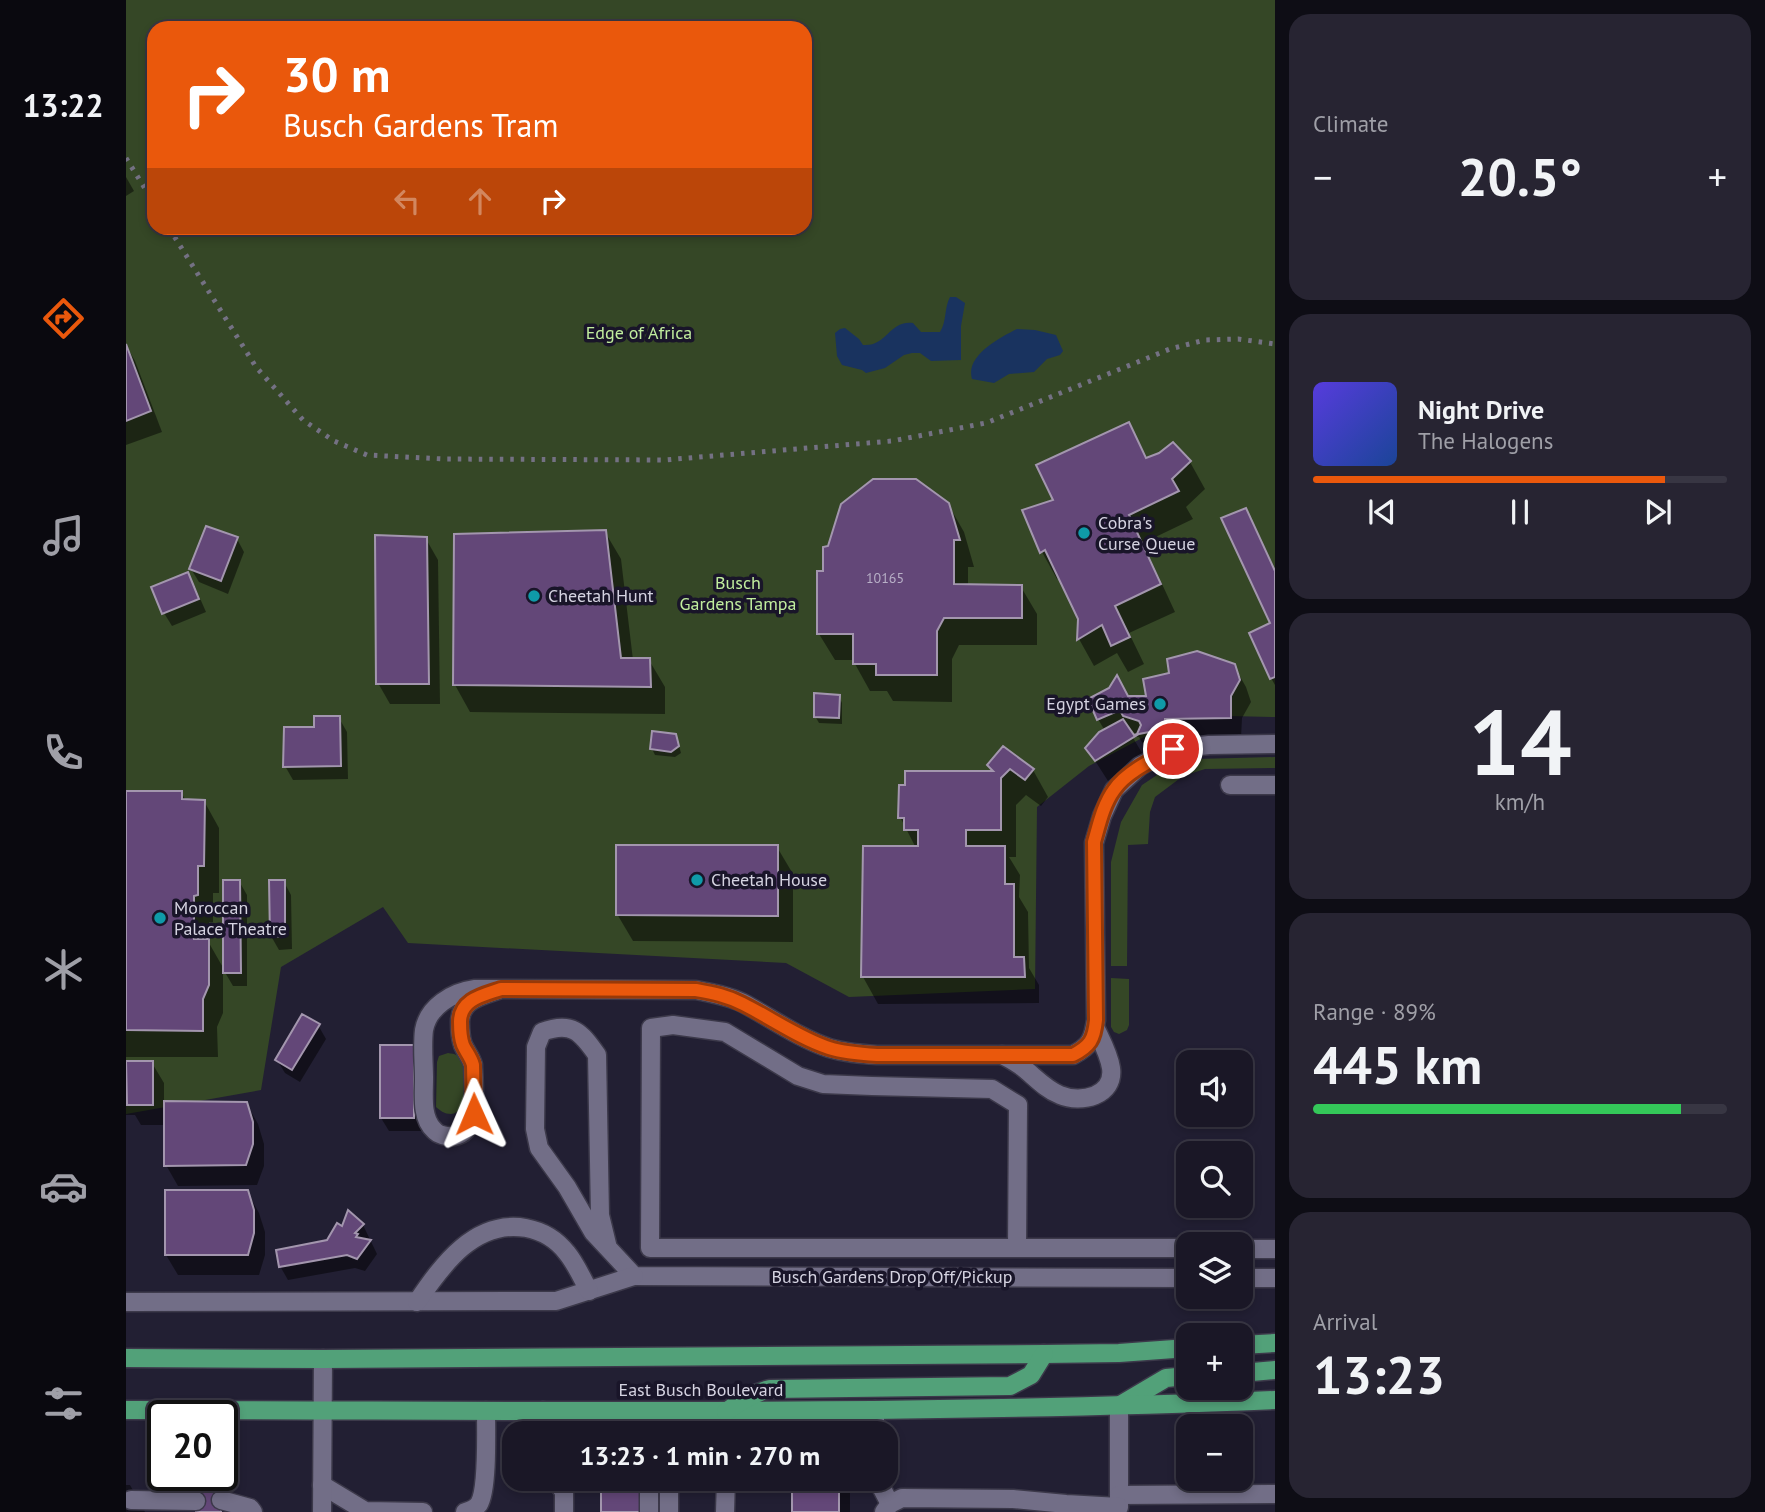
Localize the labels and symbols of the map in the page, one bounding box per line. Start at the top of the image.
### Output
park label: Edge of Africa [586,321,692,344]
place label: Cobra's Curse Queue [1098,511,1195,555]
marker: Cobra's Curse Queue [1076,525,1092,541]
house number: 10165 [866,569,904,587]
park label: Busch Gardens Tampa [680,571,796,615]
place label: Cheetah Hunt [548,584,654,607]
marker: Cheetah Hunt [526,588,542,604]
place label: Egypt Games [1046,692,1146,715]
marker: Egypt Games [1152,696,1168,712]
pin [1143,719,1203,779]
place label: Cheetah House [711,868,827,891]
marker: Cheetah House [689,872,705,888]
place label: Moroccan Palace Theatre [174,896,287,940]
marker: Moroccan Palace Theatre [152,910,168,926]
position arrow [437,1077,511,1151]
street label: Busch Gardens Drop Off/Pickup [771,1265,1013,1288]
street label: East Busch Boulevard [619,1378,783,1401]
speed limit sign: 20 [147,1400,238,1491]

